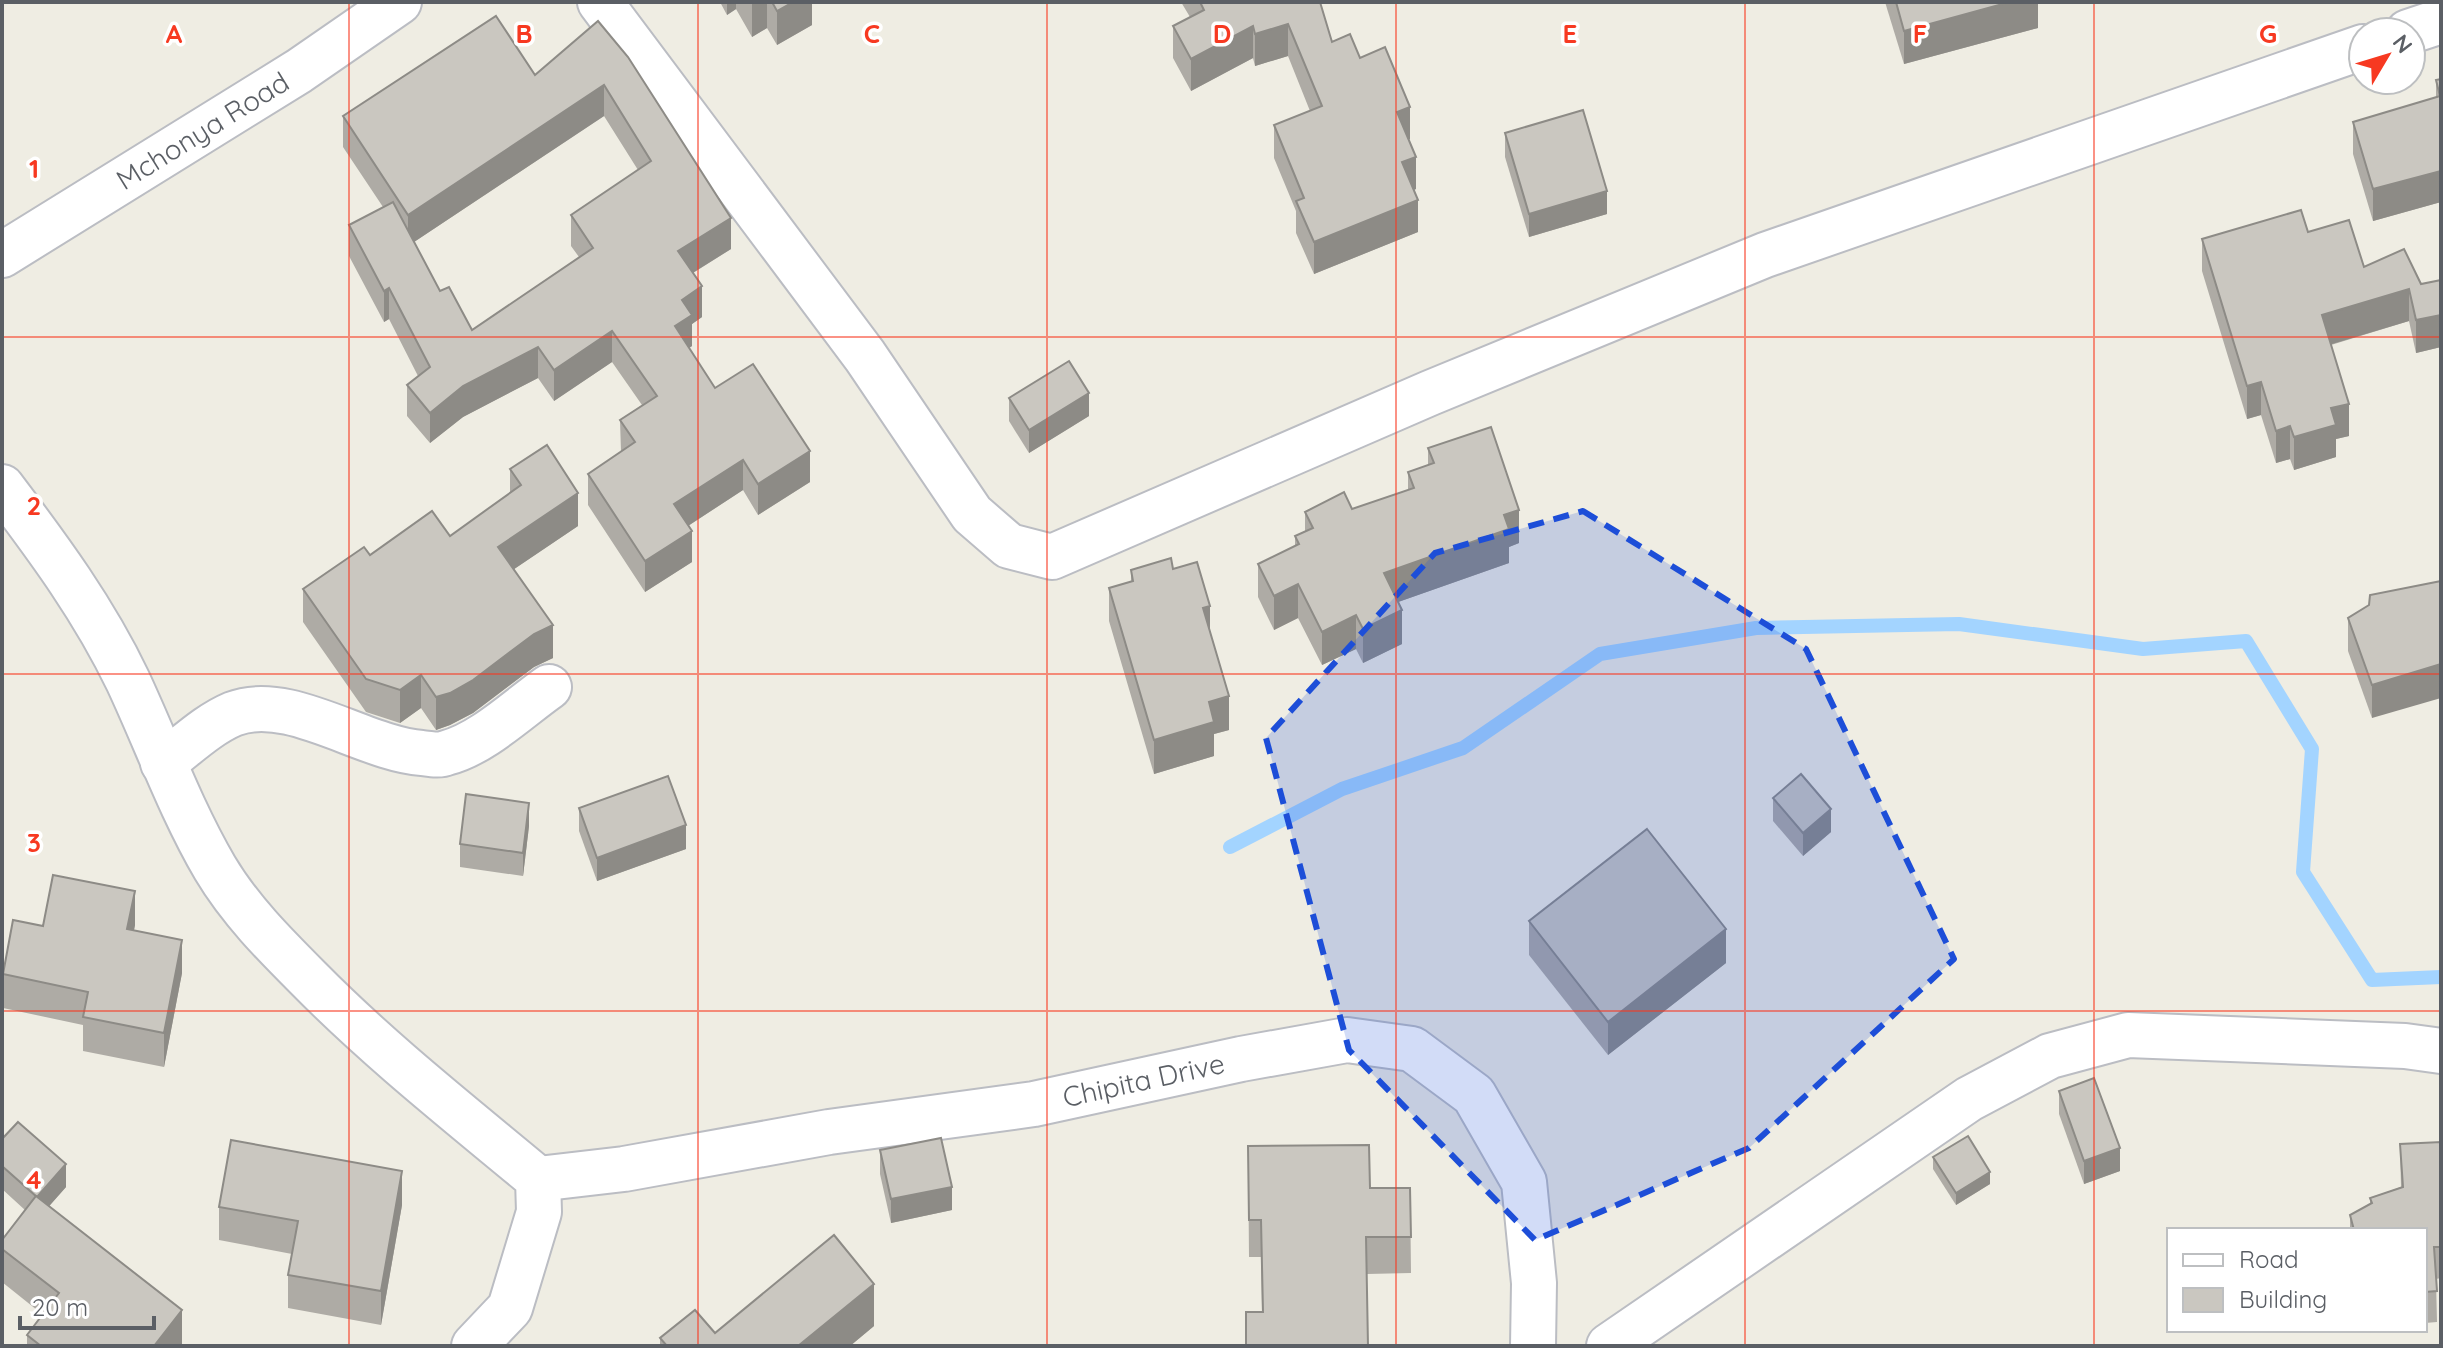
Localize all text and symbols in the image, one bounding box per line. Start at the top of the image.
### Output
north arrow [2347,16,2427,96]
text: A [166,17,183,50]
text: B [515,17,533,50]
text: C [864,17,880,50]
text: D [1213,17,1231,50]
text: E [1563,17,1577,50]
text: F [1913,17,1927,50]
text: G [2259,17,2277,50]
text: N [2387,29,2419,59]
street label: Mchonya Road [110,64,295,197]
text: 1 [29,152,39,185]
text: 2 [27,489,41,522]
text: 3 [27,826,41,859]
street label: Chipita Drive [1059,1045,1228,1114]
text: 4 [26,1163,42,1196]
legend [2167,1228,2427,1332]
text: Road [2239,1244,2299,1274]
scale bar [20,1280,154,1330]
text: Building [2239,1284,2327,1314]
text: 20 m [32,1292,88,1322]

